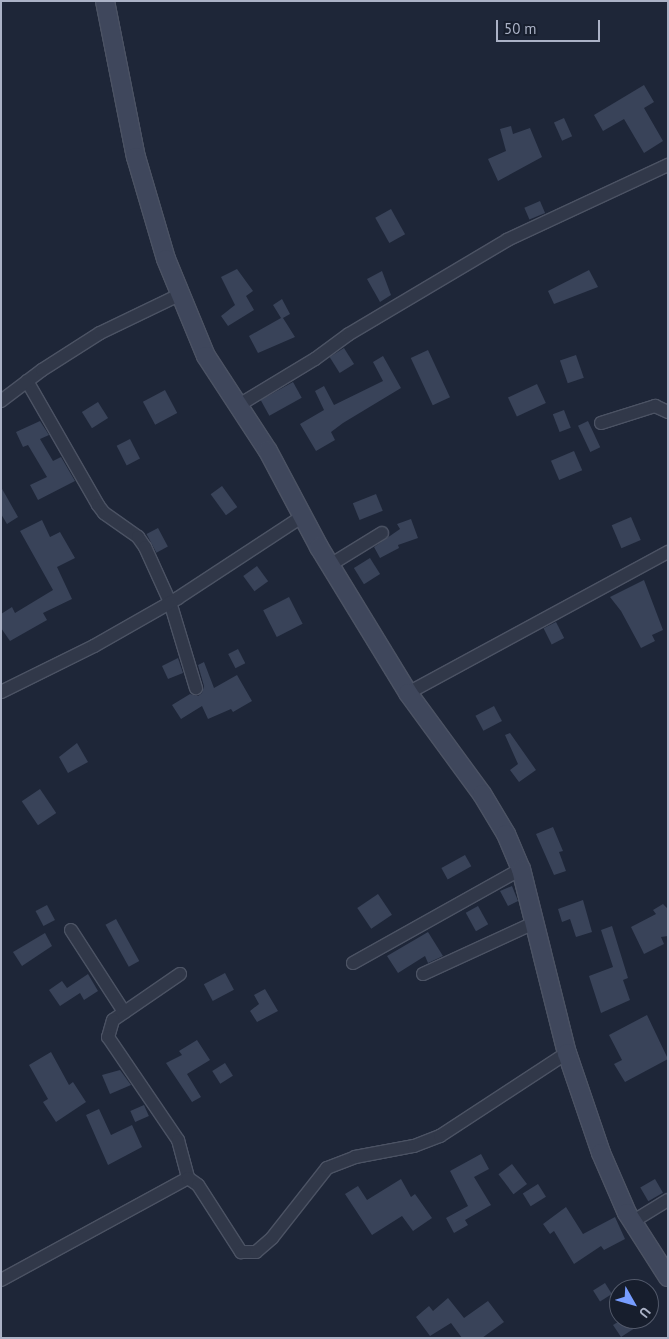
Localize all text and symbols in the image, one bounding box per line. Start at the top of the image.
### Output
scale bar [499,10,603,42]
text: 50 m [504,19,537,38]
north arrow [609,1279,659,1329]
text: U [635,1304,655,1322]

